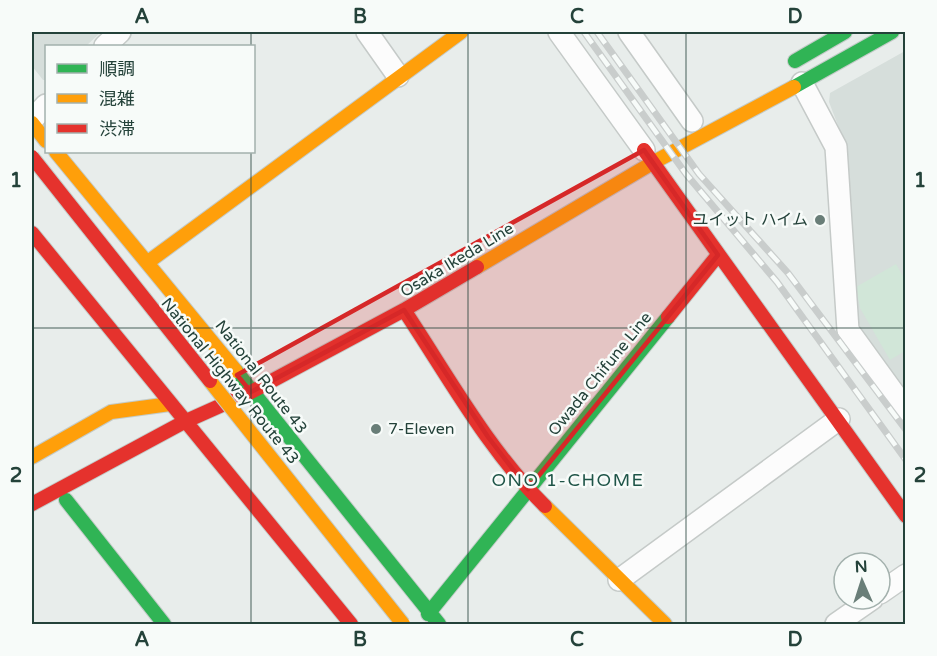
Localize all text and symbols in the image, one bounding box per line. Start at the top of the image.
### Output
text: A [135,5,150,29]
text: B [353,5,367,29]
text: C [570,5,584,29]
text: D [787,5,803,29]
legend [45,45,255,153]
text: 順調 [99,58,135,80]
text: 混雑 [99,88,135,110]
text: 渋滞 [99,118,135,140]
text: 1 [10,169,22,193]
text: 1 [914,169,926,193]
place label: ユイット ハイム [692,210,808,230]
marker: ユイット ハイム [813,213,827,227]
street label: Osaka Ikeda Line [397,218,517,302]
street label: National Highway Route 43 [157,294,303,468]
street label: Owada Chifune Line [544,308,656,440]
street label: National Route 43 [210,316,312,438]
place label: 7-Eleven [388,419,455,439]
marker: 7-Eleven [369,422,383,436]
text: 2 [10,464,22,488]
text: 2 [914,464,926,488]
district label: ONO 1-CHOME [491,469,645,491]
north arrow [832,551,892,611]
text: N [854,557,868,577]
text: A [135,628,150,652]
text: B [353,628,367,652]
text: C [570,628,584,652]
text: D [787,628,803,652]

